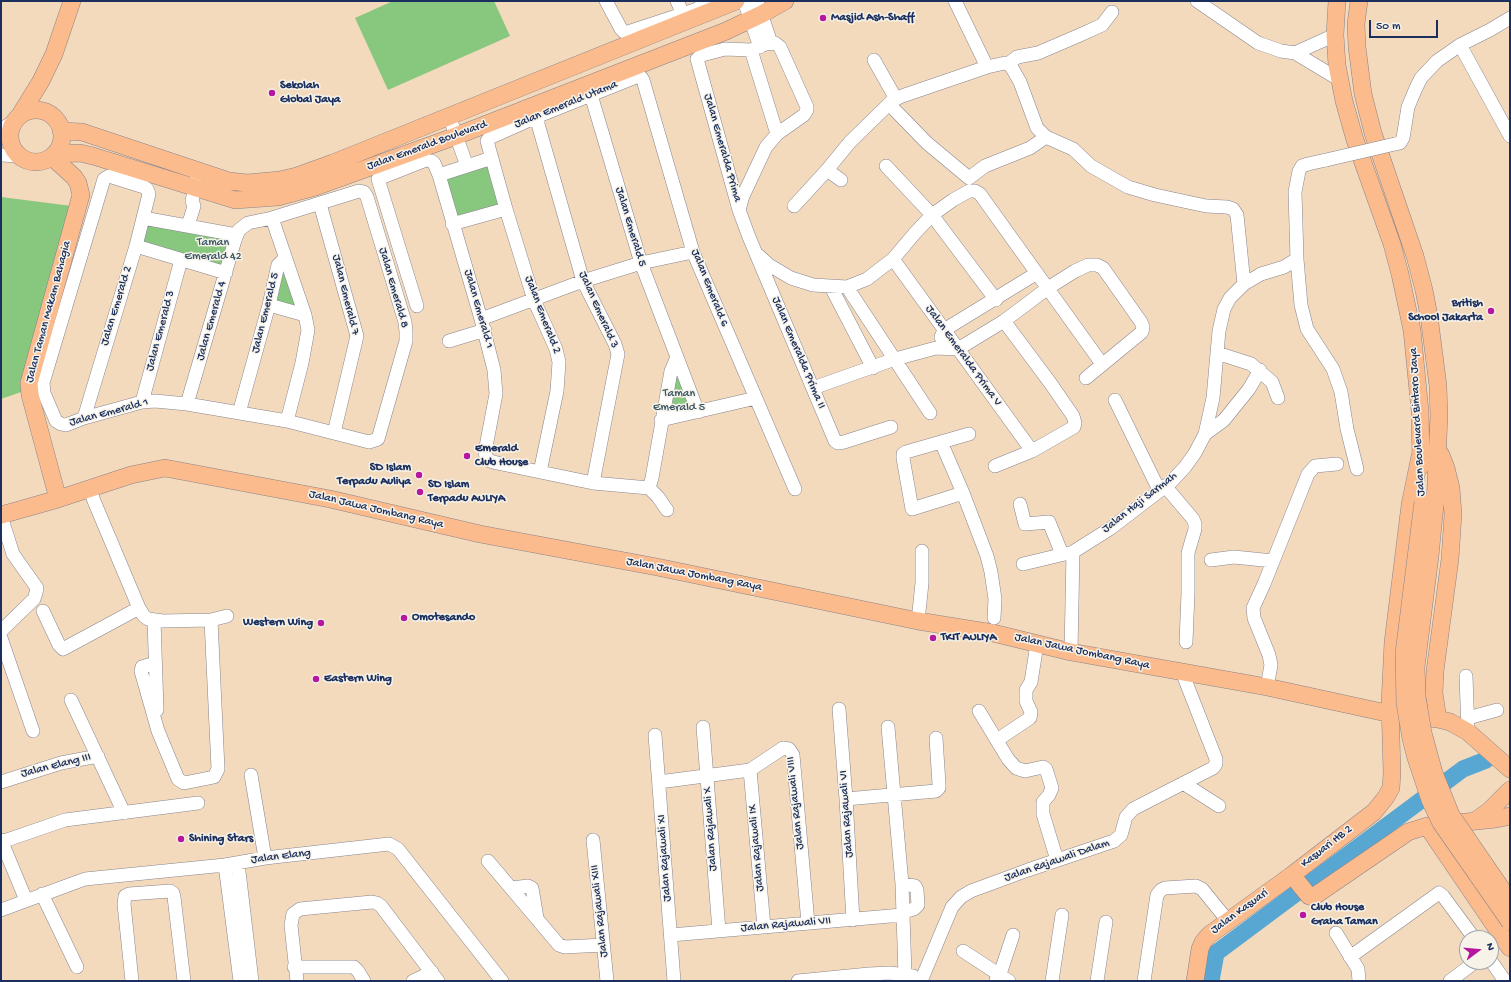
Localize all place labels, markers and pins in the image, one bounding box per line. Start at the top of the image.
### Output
place label: Masjid Ash-Shaff [831,11,914,25]
marker: Masjid Ash-Shaff [818,13,828,23]
place label: Sekolah Global Jaya [280,79,341,107]
marker: Sekolah Global Jaya [267,88,277,98]
place label: British School Jakarta [1408,297,1483,325]
marker: British School Jakarta [1486,306,1496,316]
place label: Emerald Club House [475,442,528,470]
marker: Emerald Club House [462,451,472,461]
place label: SD Islam Terpadu Auliya [337,461,411,489]
marker: SD Islam Terpadu Auliya [414,470,424,480]
place label: SD Islam Terpadu AULIYA [428,478,505,506]
marker: SD Islam Terpadu AULIYA [415,487,425,497]
place label: Omotesando [412,611,475,625]
marker: Omotesando [399,613,409,623]
place label: Western Wing [243,616,313,630]
marker: Western Wing [316,618,326,628]
place label: TKIT AULIYA [941,631,996,645]
marker: TKIT AULIYA [928,633,938,643]
place label: Eastern Wing [324,672,392,686]
marker: Eastern Wing [311,674,321,684]
place label: Shining Stars [189,832,253,846]
marker: Shining Stars [176,834,186,844]
place label: Club House Graha Taman [1311,901,1378,929]
marker: Club House Graha Taman [1298,910,1308,920]

